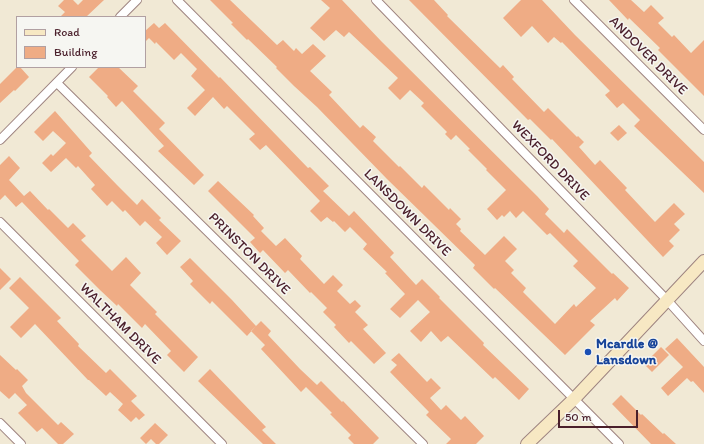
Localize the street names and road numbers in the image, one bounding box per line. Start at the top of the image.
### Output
street label: ANDOVER DRIVE [605,13,691,99]
street label: WEXFORD DRIVE [507,117,593,205]
street label: LANSDOWN DRIVE [360,166,454,260]
street label: PRINSTON DRIVE [205,210,293,298]
street label: WALTHAM DRIVE [76,280,164,368]

